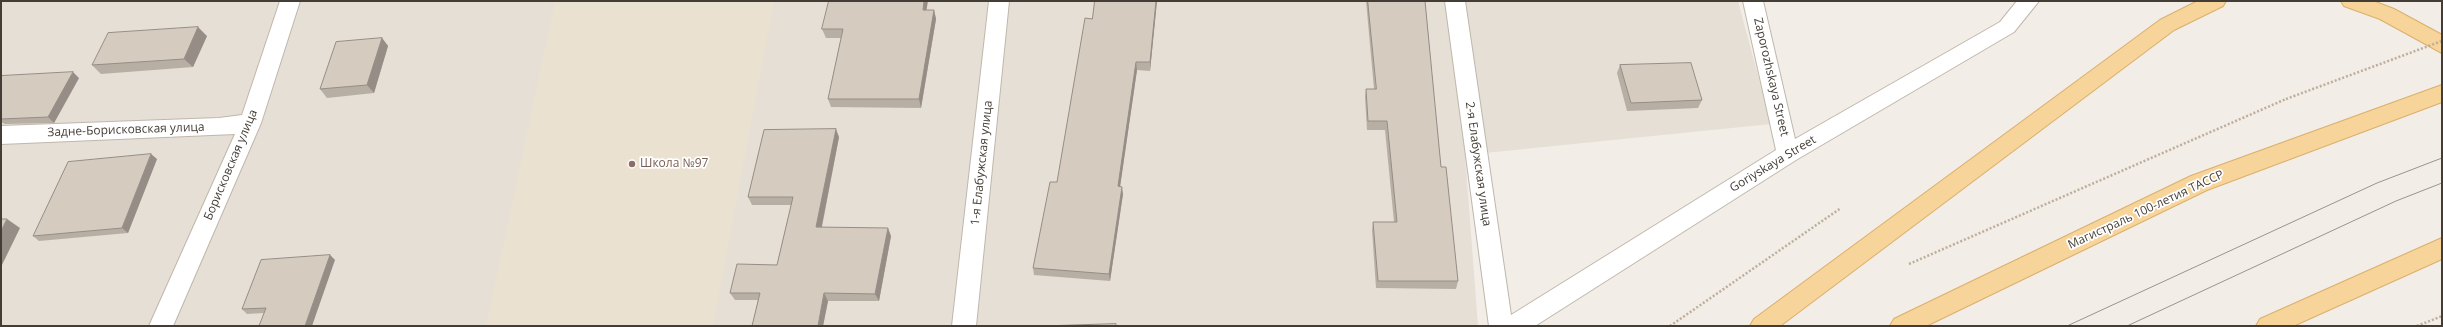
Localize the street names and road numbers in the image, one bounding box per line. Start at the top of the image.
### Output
street label: Zaporozhskaya Street [1750,16,1792,138]
street label: 1-я Елабужская улица [968,100,996,226]
street label: 2-я Елабужская улица [1462,101,1494,227]
street label: Борисковская улица [201,108,261,222]
street label: Задне-Борисковская улица [47,120,205,140]
street label: Goriyskaya Street [1727,133,1819,195]
street label: Магистраль 100-летия ТАССР [2066,167,2226,253]

